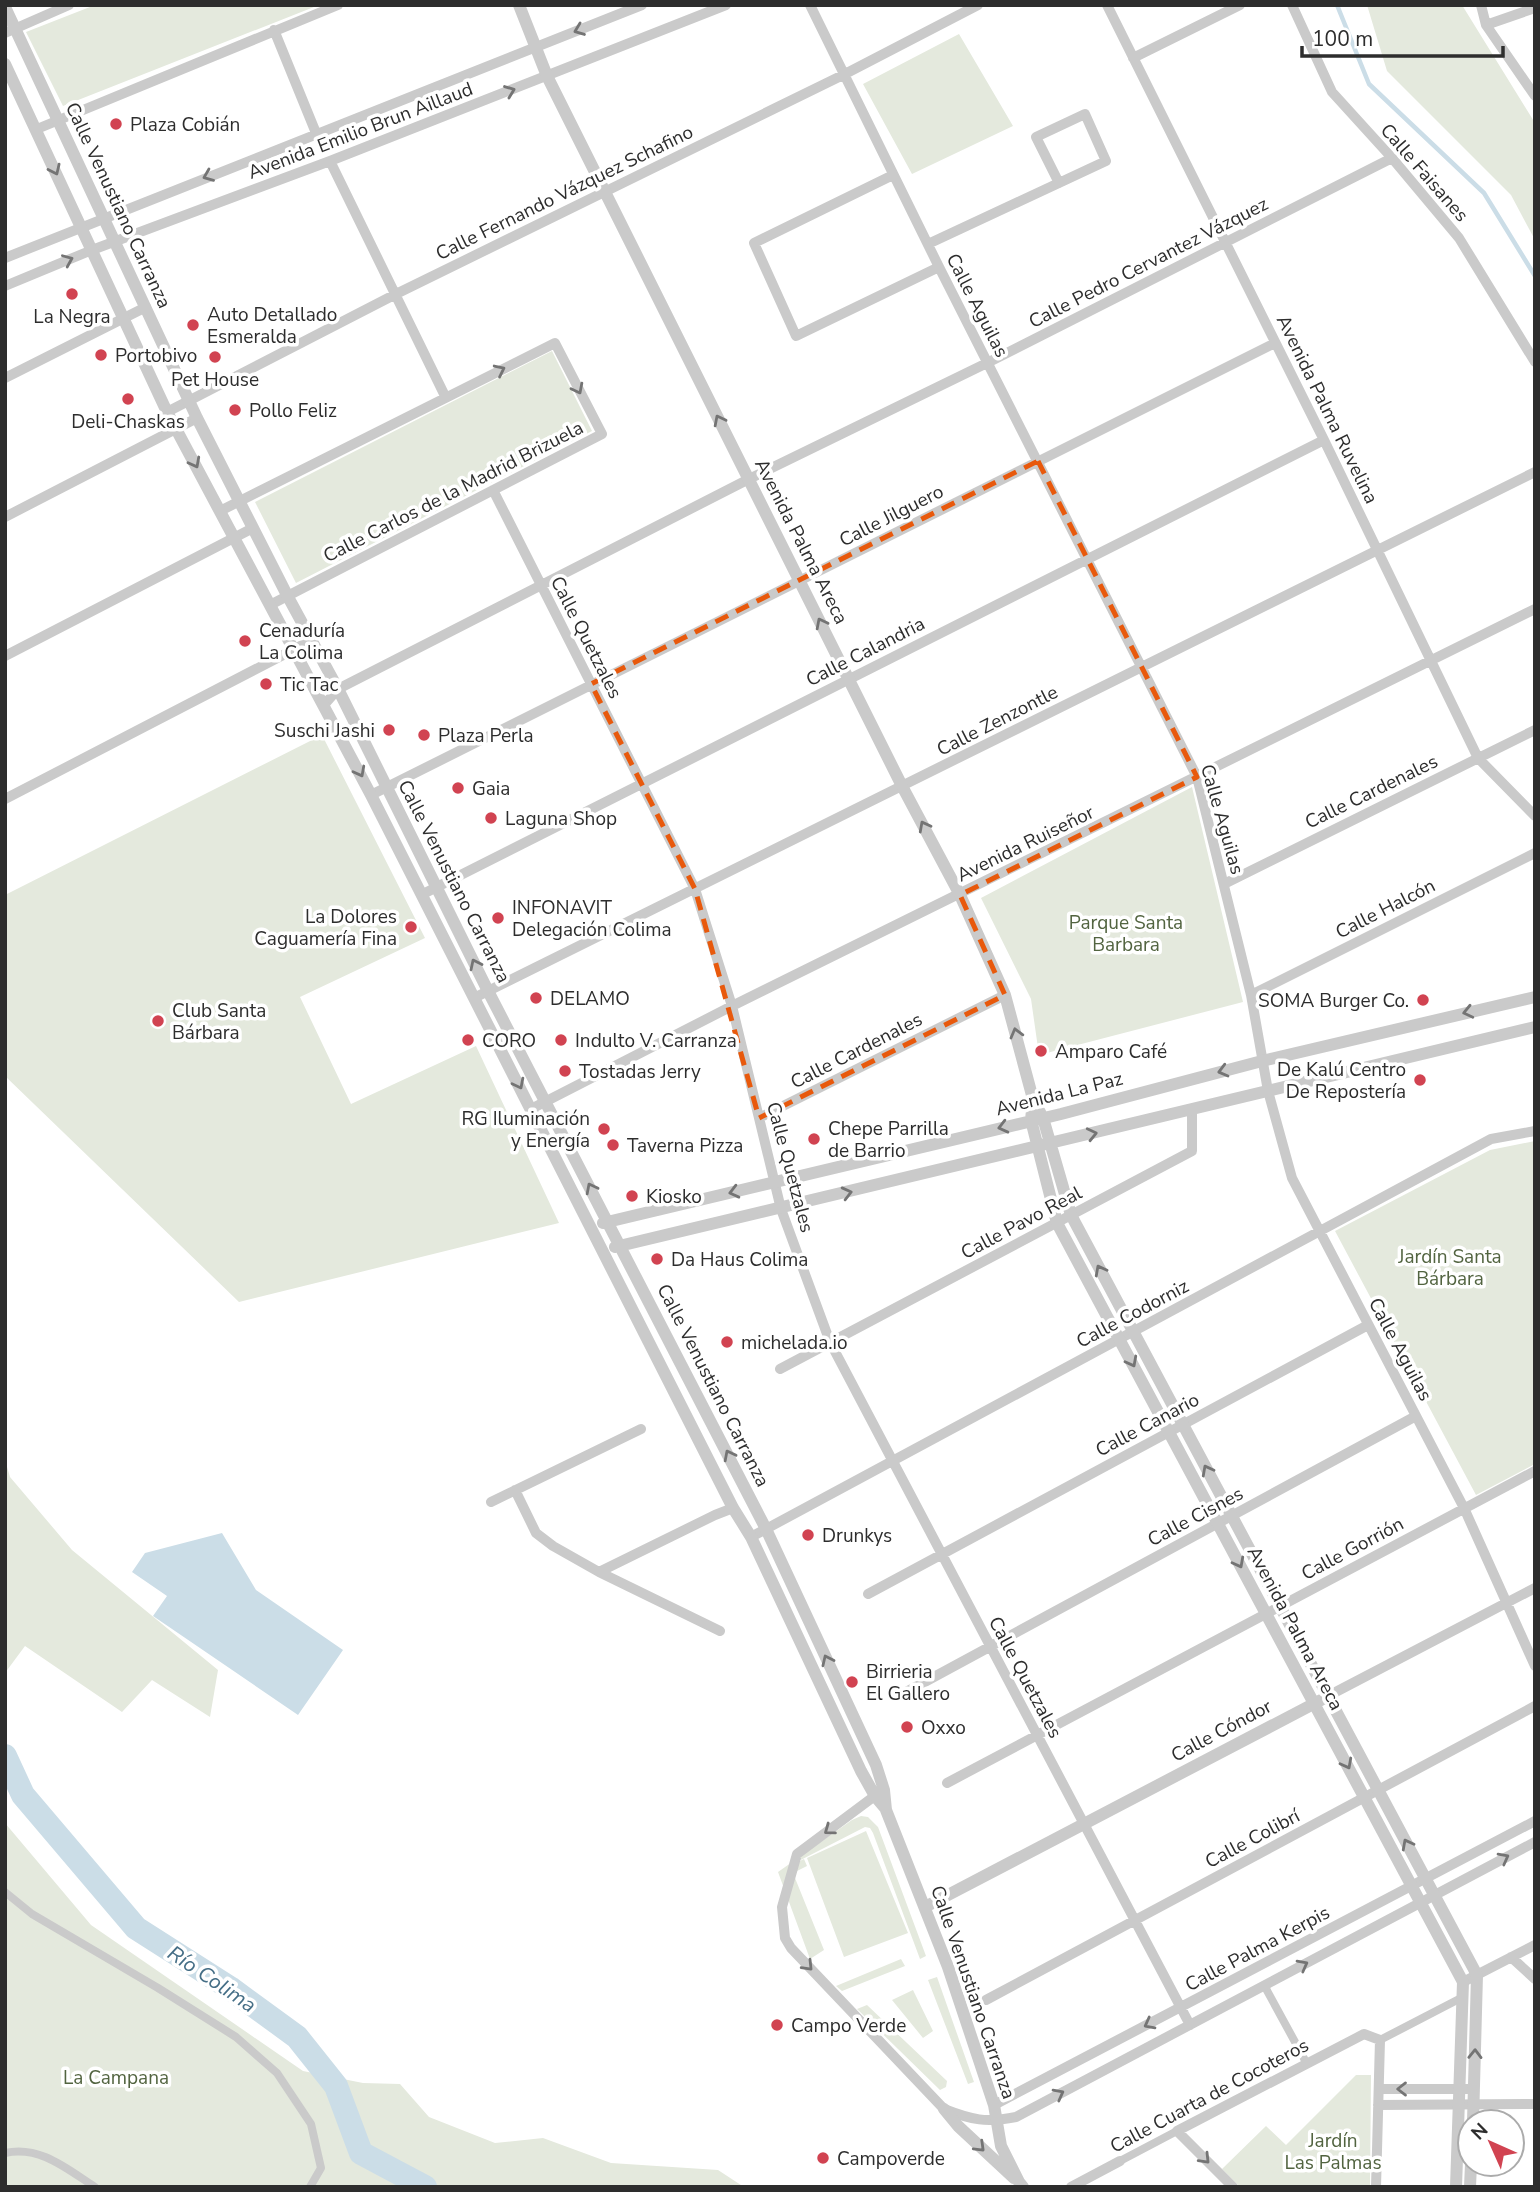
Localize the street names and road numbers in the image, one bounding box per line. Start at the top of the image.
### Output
street label: Avenida Emilio Brun Aillaud [244,76,477,186]
street label: Calle Venustiano Carranza [59,98,177,313]
street label: Calle Faisanes [1374,118,1474,227]
street label: Calle Fernando Vázquez Schafino [431,119,697,267]
street label: Calle Pedro Cervantez Vázquez [1024,191,1273,335]
street label: Calle Aguilas [940,249,1014,362]
street label: Avenida Palma Ruvelina [1270,311,1384,508]
street label: Calle Carlos de la Madrid Brizuela [319,415,588,569]
street label: Avenida Palma Areca [748,454,854,629]
street label: Calle Jilguero [835,478,948,553]
street label: Calle Quetzales [544,572,628,703]
street label: Calle Calandria [802,611,929,693]
street label: Calle Zenzontle [932,679,1062,763]
street label: Calle Cardenales [1301,748,1442,835]
street label: Calle Aguilas [1194,761,1250,877]
street label: Calle Venustiano Carranza [392,776,517,987]
street label: Avenida Ruiseñor [953,799,1099,888]
street label: Calle Halcón [1331,873,1440,945]
street label: Calle Cardenales [786,1006,927,1095]
street label: Avenida La Paz [993,1066,1126,1122]
street label: Calle Quetzales [760,1099,820,1235]
street label: Calle Pavo Real [956,1180,1087,1266]
street label: Calle Codorniz [1072,1273,1193,1354]
street label: Calle Venustiano Carranza [651,1280,776,1491]
street label: Calle Aguilas [1362,1293,1438,1406]
street label: Calle Canario [1091,1387,1204,1463]
street label: Calle Cisnes [1143,1481,1248,1553]
street label: Calle Gorrión [1297,1511,1408,1587]
street label: Avenida Palma Areca [1241,1542,1349,1715]
street label: Calle Quetzales [982,1612,1068,1743]
street label: Calle Cóndor [1167,1693,1277,1768]
street label: Calle Colibrí [1201,1802,1306,1875]
street label: Calle Venustiano Carranza [924,1882,1022,2103]
street label: Calle Palma Kerpis [1181,1900,1334,1998]
street label: Calle Cuarta de Cocoteros [1105,2032,1313,2159]

